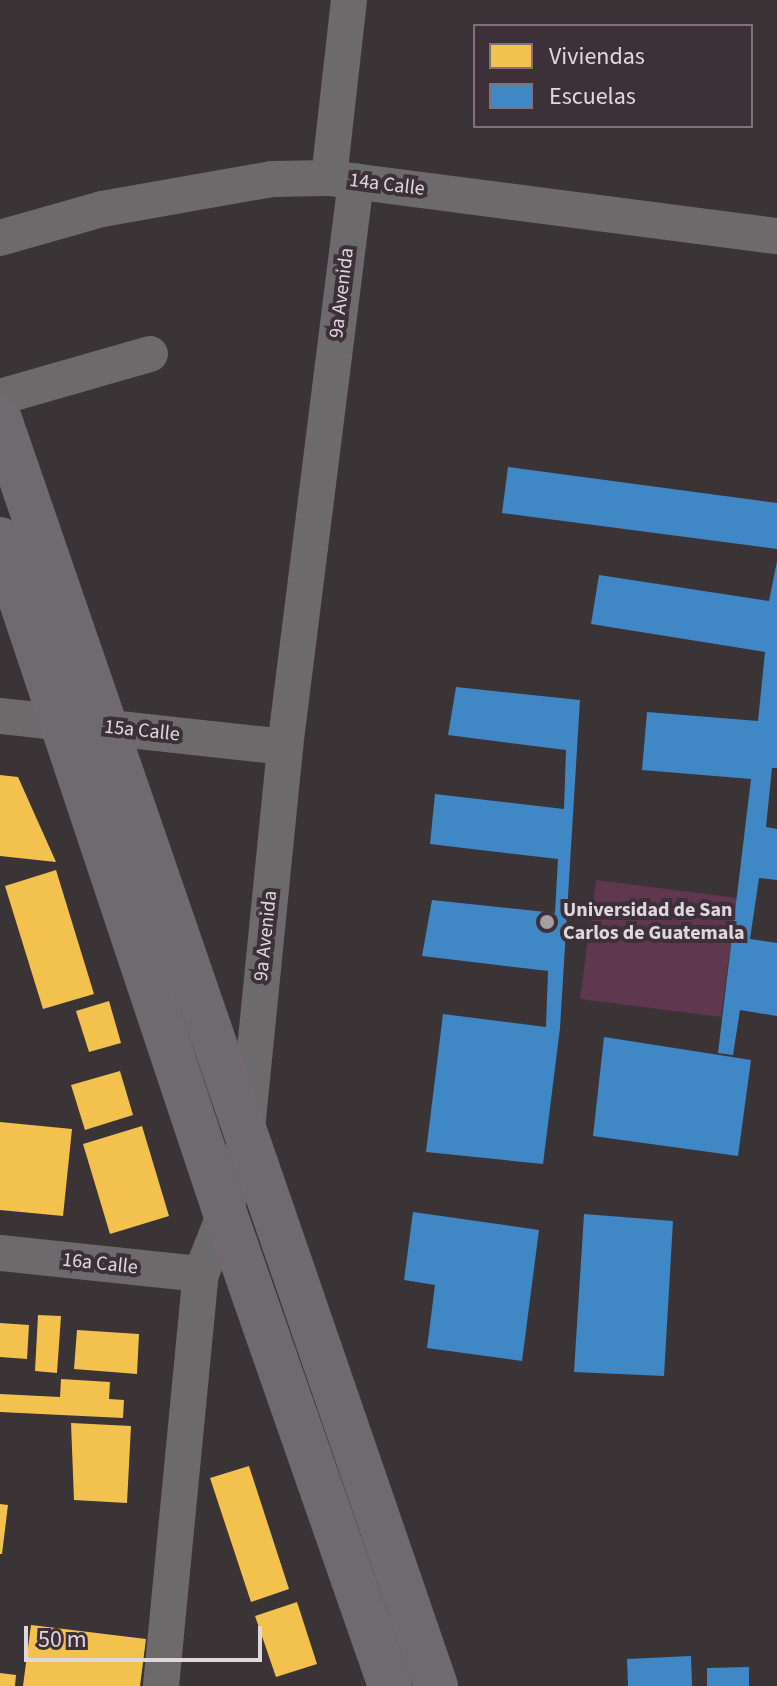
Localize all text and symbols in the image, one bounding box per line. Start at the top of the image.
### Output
legend [473,24,753,128]
text: Viviendas [549,39,645,74]
text: Escuelas [549,79,636,114]
street label: 14a Calle [348,168,426,202]
street label: 9a Avenida [325,246,359,340]
street label: 15a Calle [103,715,181,747]
street label: 9a Avenida [249,890,283,982]
place label: Universidad de San Carlos de Guatemala [563,898,744,945]
marker: Universidad de San Carlos de Guatemala [538,913,556,931]
street label: 16a Calle [61,1248,139,1280]
scale bar [28,1610,266,1660]
text: 50 m [38,1622,87,1657]

